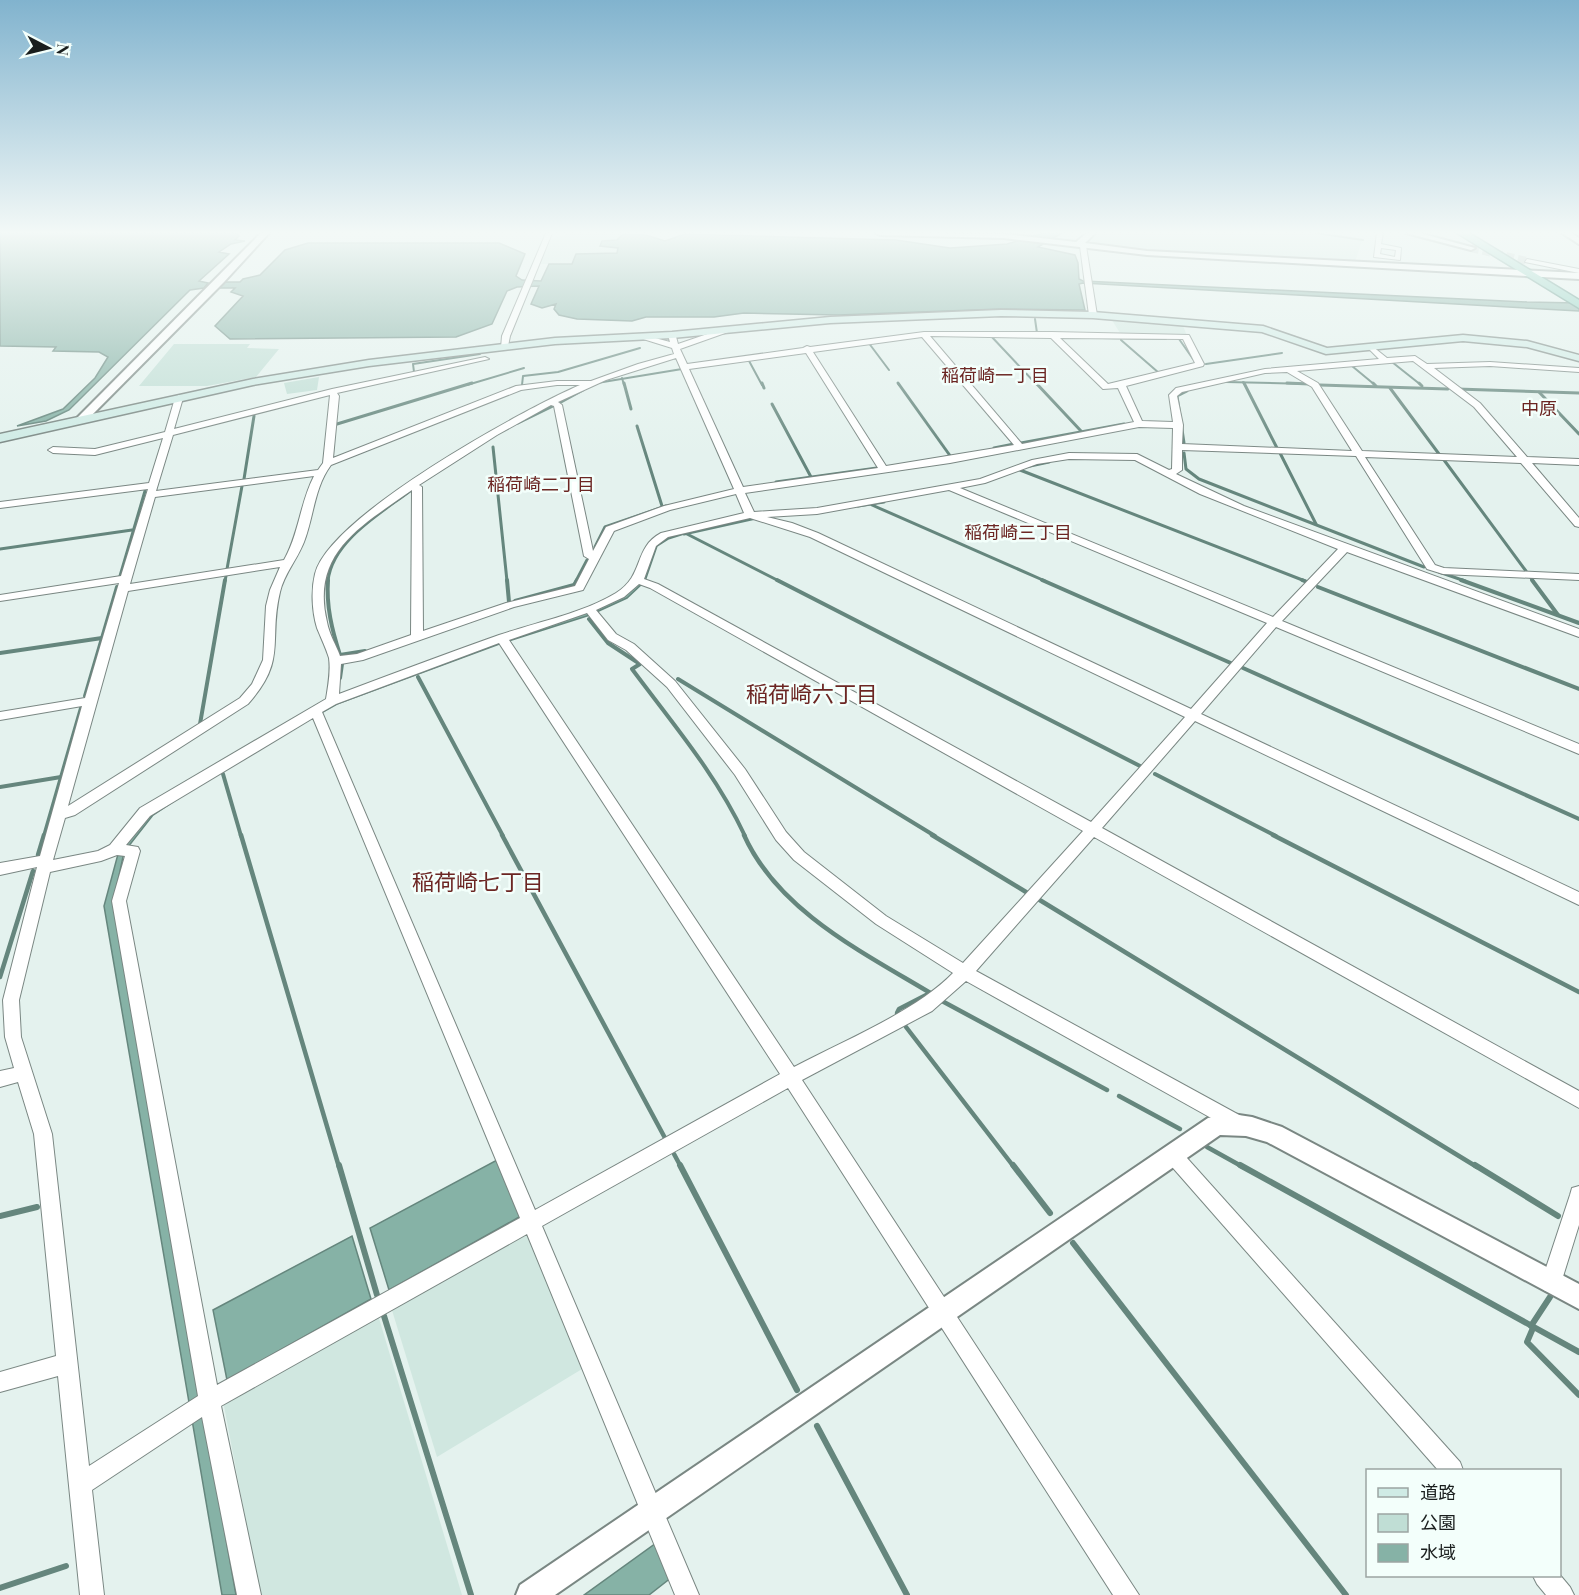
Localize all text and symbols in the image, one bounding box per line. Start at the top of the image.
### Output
north arrow [18,18,78,78]
text: N [52,43,75,57]
district label: 稲荷崎一丁目 [941,363,1049,387]
district label: 中原 [1521,396,1557,420]
district label: 稲荷崎二丁目 [487,472,595,496]
district label: 稲荷崎三丁目 [964,520,1072,544]
district label: 稲荷崎六丁目 [746,678,878,708]
district label: 稲荷崎七丁目 [412,866,544,896]
legend [1366,1469,1561,1577]
text: 道路 [1420,1480,1456,1504]
text: 公園 [1420,1510,1456,1534]
text: 水域 [1420,1540,1456,1564]

